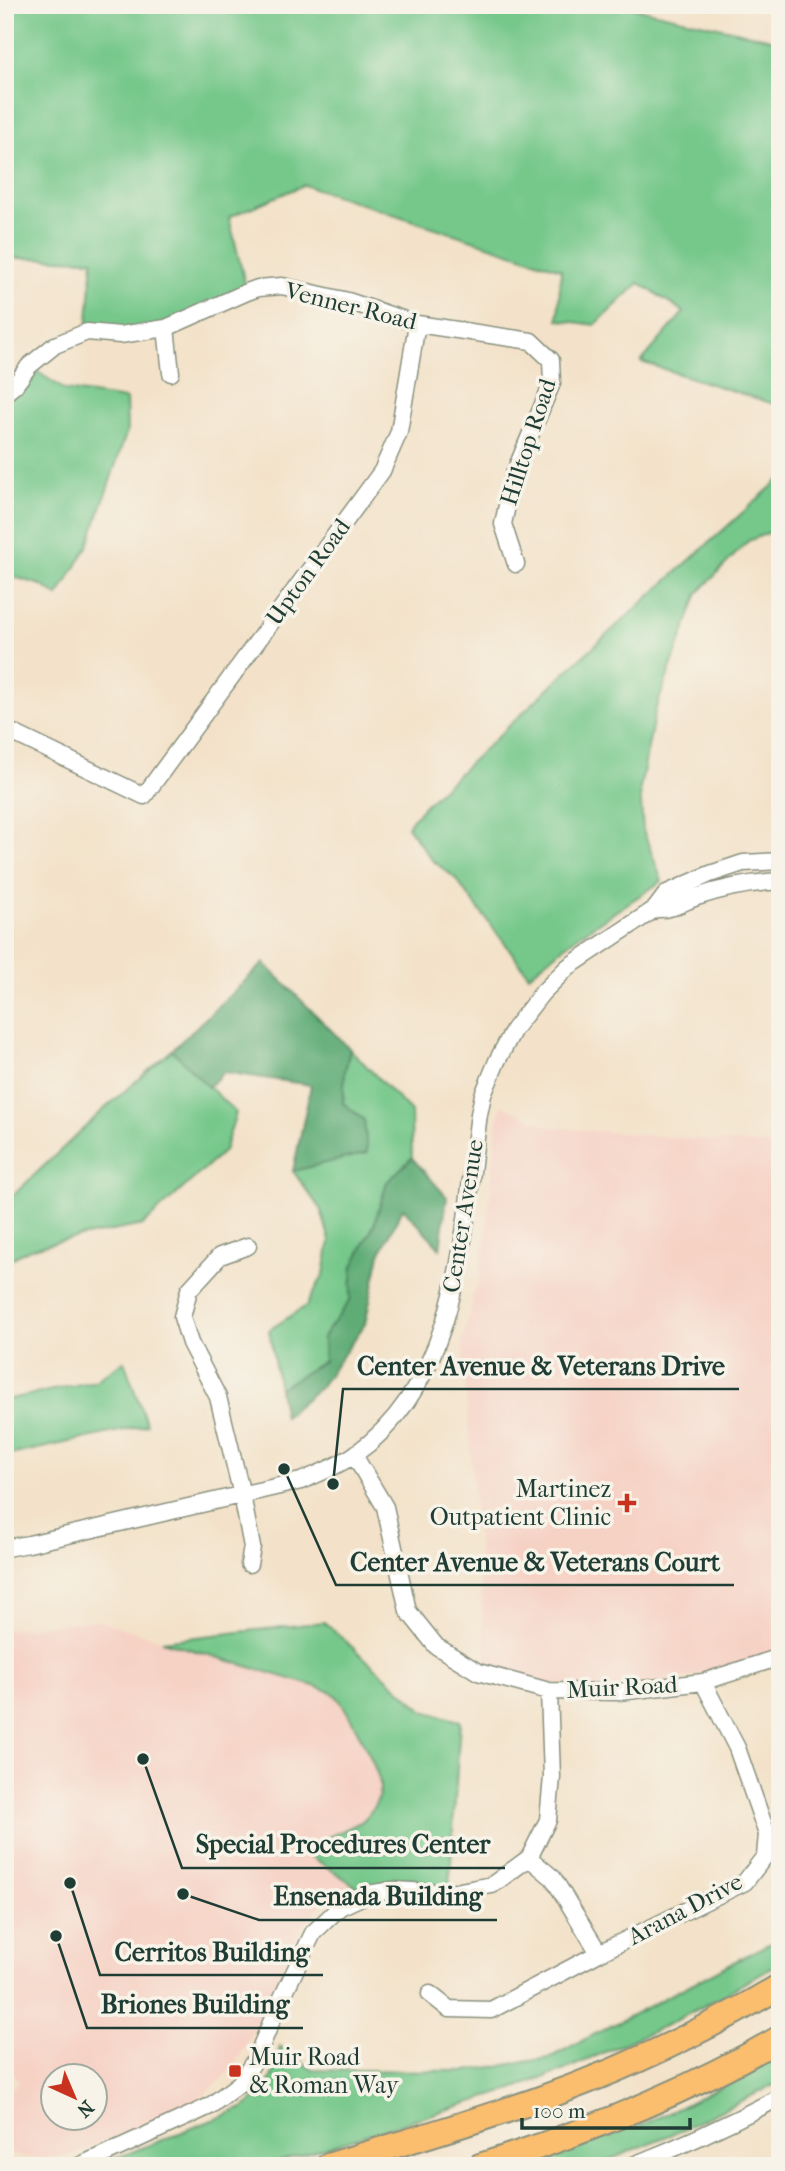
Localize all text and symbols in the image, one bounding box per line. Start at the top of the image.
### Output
street label: Venner Road [281,276,421,336]
street label: Hilltop Road [494,374,562,509]
street label: Upton Road [260,513,357,631]
street label: Center Avenue [437,1137,489,1295]
callout: Center Avenue & Veterans Drive [343,1342,739,1389]
text: Center Avenue & Veterans Drive [357,1351,725,1382]
place label: Martinez Outpatient Clinic [430,1475,611,1531]
marker: Martinez Outpatient Clinic [617,1493,637,1513]
callout: Center Avenue & Veterans Court [336,1538,734,1585]
text: Center Avenue & Veterans Court [350,1547,721,1578]
street label: Muir Road [566,1670,679,1704]
callout: Special Procedures Center [182,1821,505,1868]
text: Special Procedures Center [196,1829,491,1860]
street label: Arana Drive [622,1867,747,1951]
callout: Ensenada Building [259,1873,497,1920]
text: Ensenada Building [273,1881,484,1912]
callout: Cerritos Building [100,1928,323,1975]
text: Cerritos Building [115,1937,310,1968]
callout: Briones Building [87,1981,303,2028]
text: Briones Building [101,1989,290,2020]
place label: Muir Road & Roman Way [249,2043,400,2099]
north arrow [38,2062,108,2132]
marker: Muir Road & Roman Way [227,2063,243,2079]
scale bar [522,2087,690,2131]
text: N [72,2096,98,2122]
text: 100 m [533,2099,586,2123]

